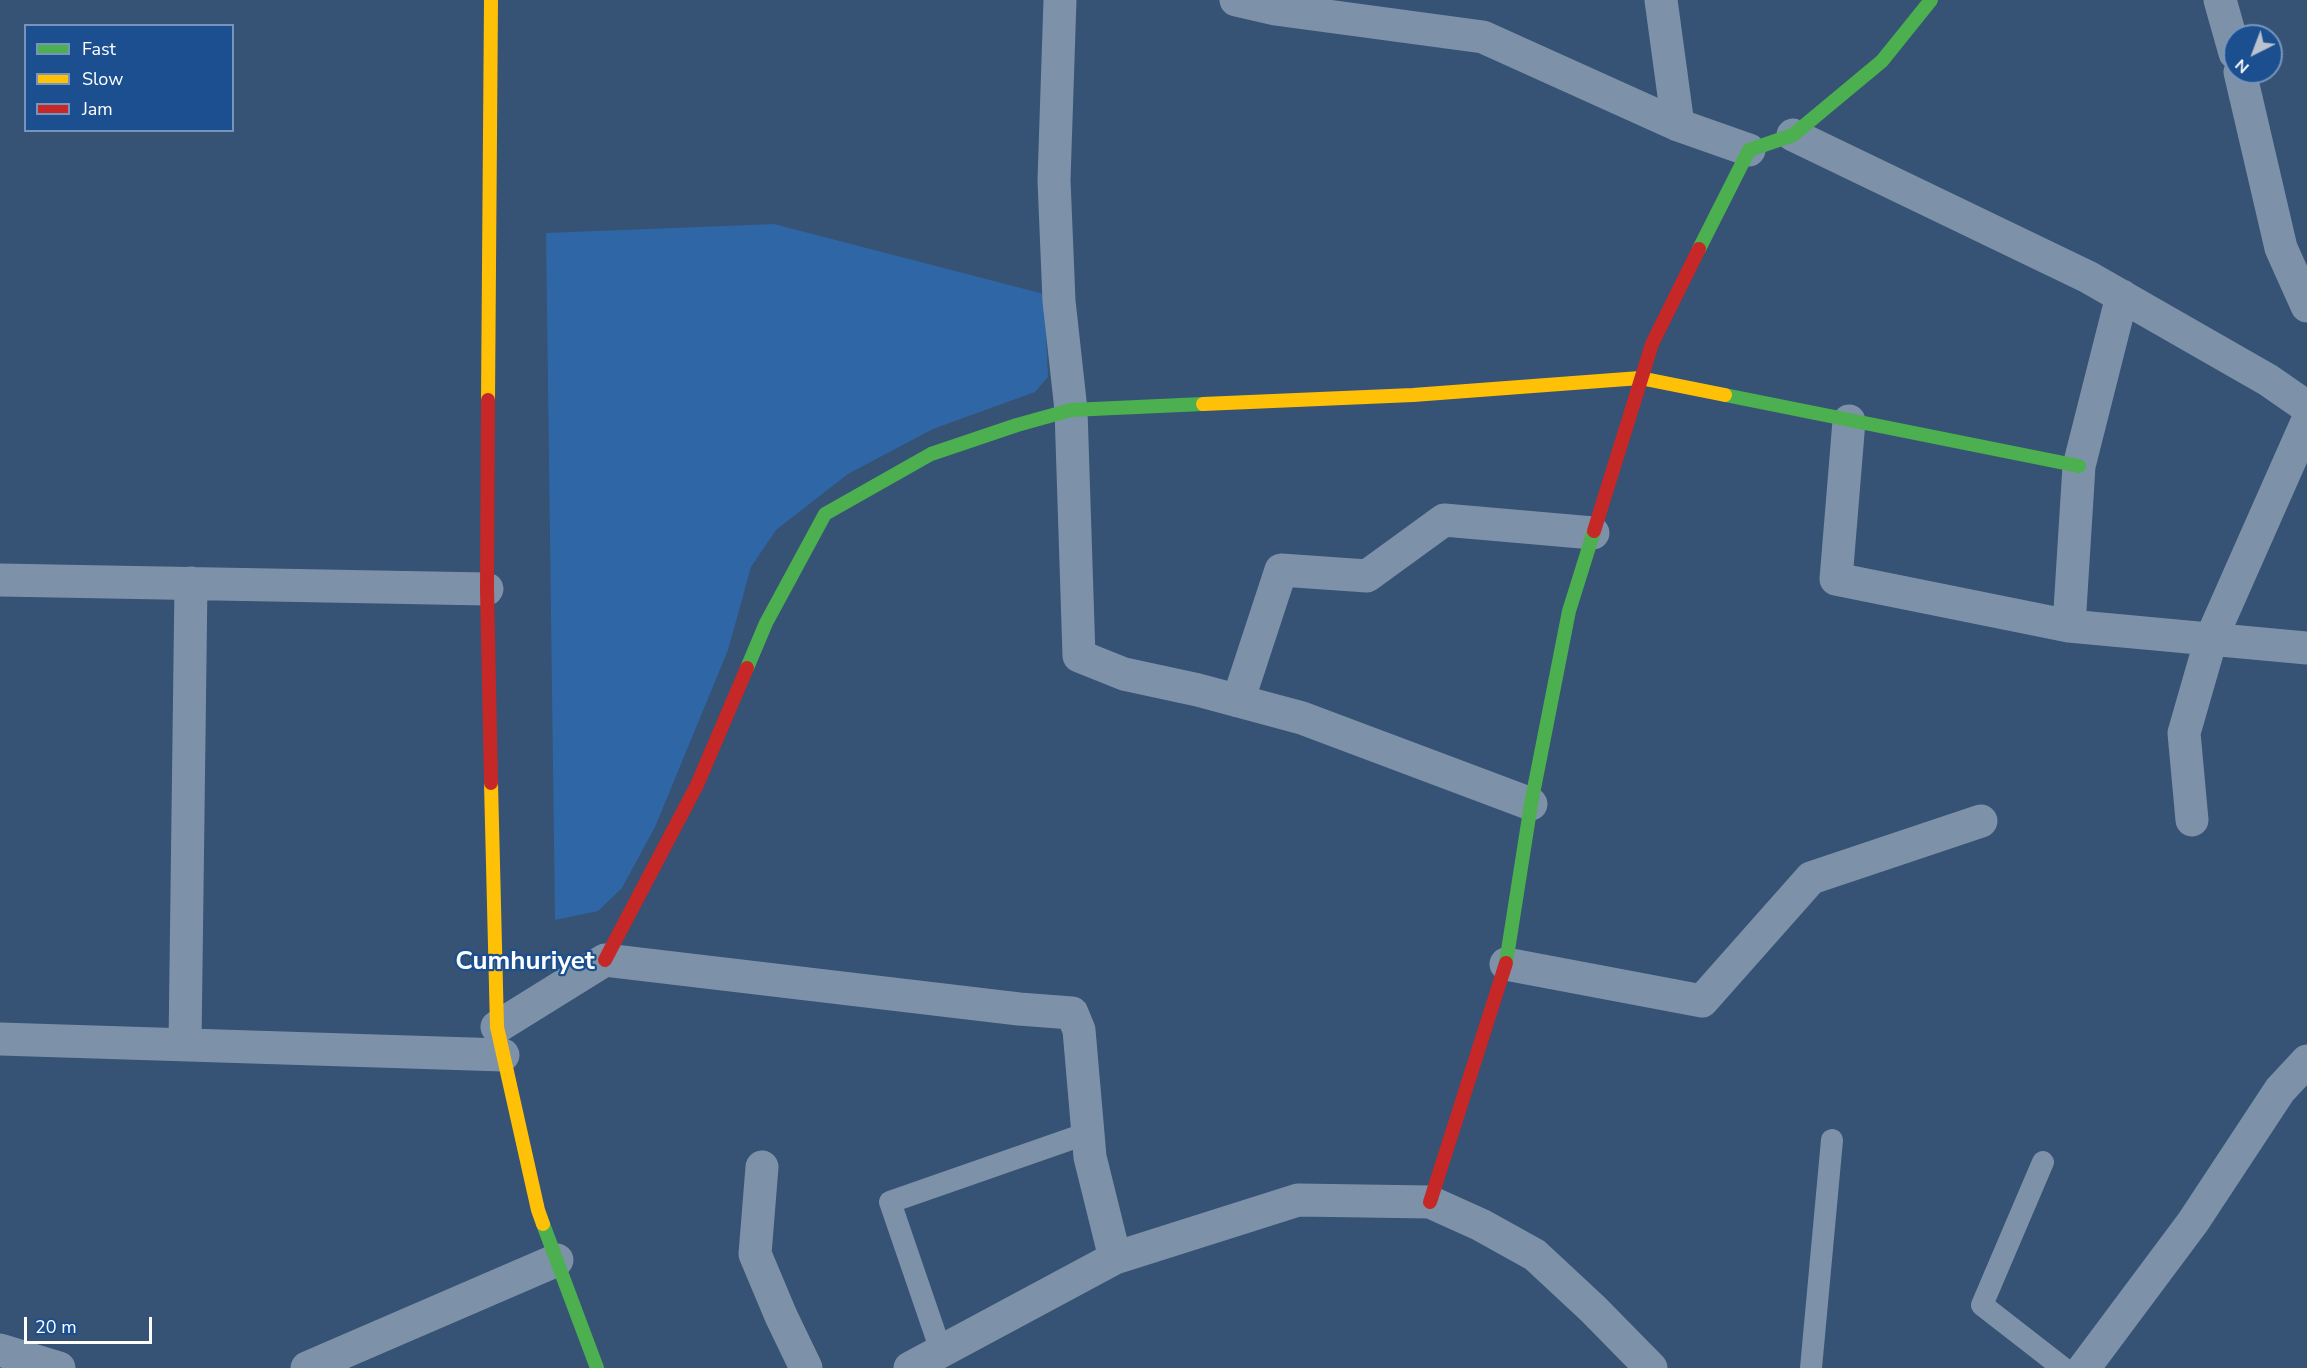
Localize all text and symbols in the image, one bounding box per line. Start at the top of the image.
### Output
legend [24,24,234,132]
north arrow [2223,24,2283,84]
text: Fast [82,37,116,61]
text: N [2230,54,2254,78]
text: Slow [82,67,123,91]
text: Jam [82,97,113,121]
district label: Cumhuriyet [455,947,595,979]
scale bar [27,1305,154,1343]
text: 20 m [35,1315,77,1339]

